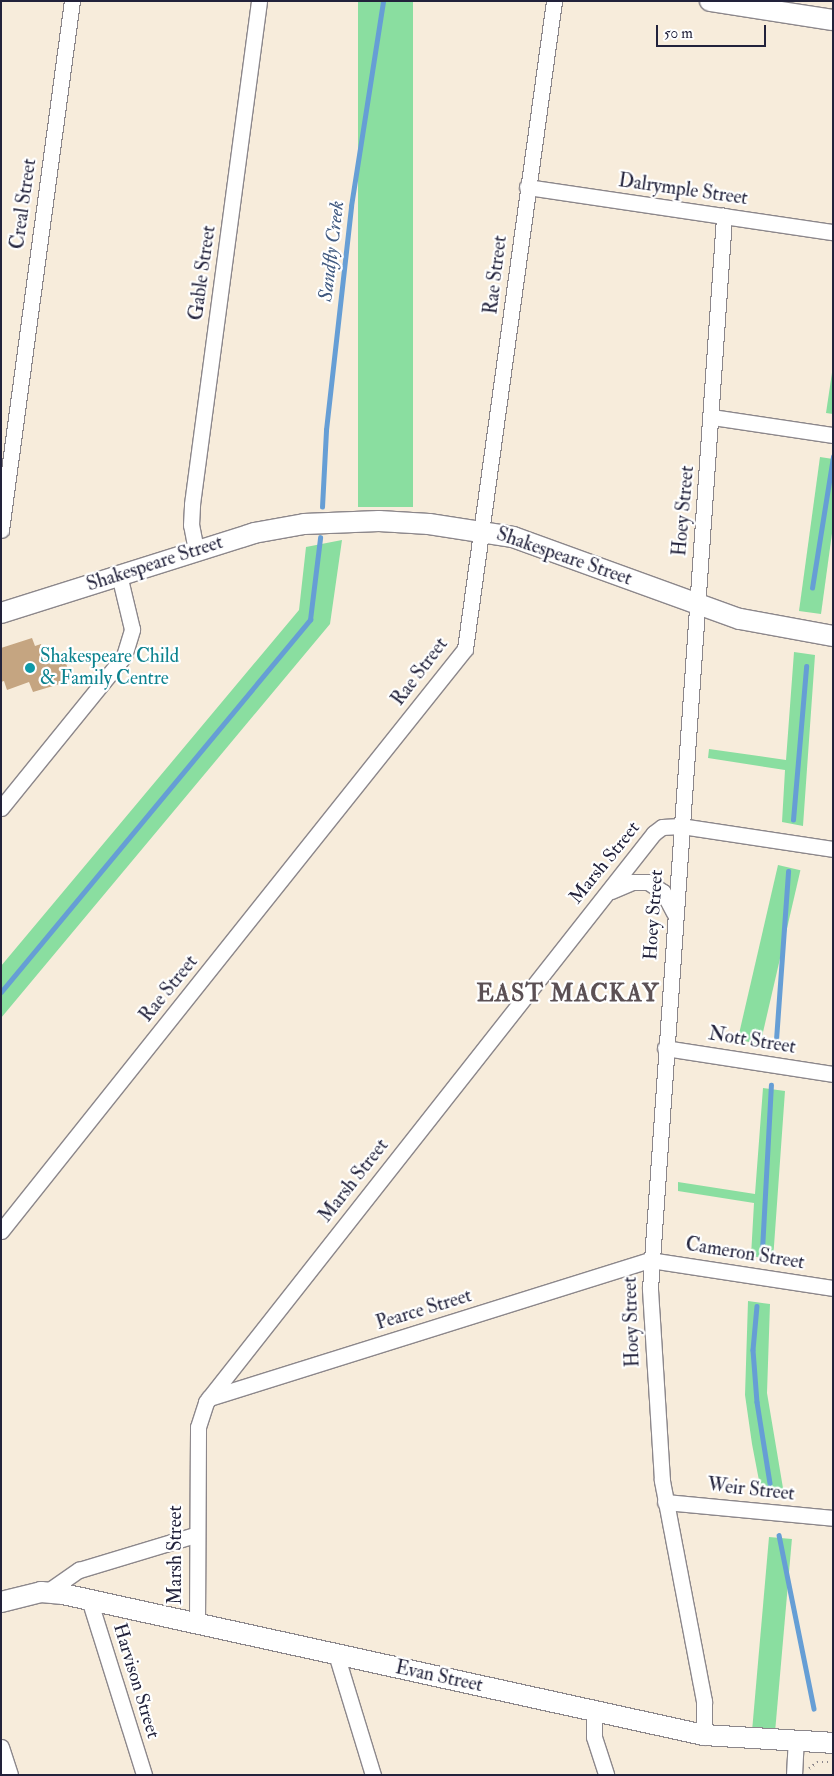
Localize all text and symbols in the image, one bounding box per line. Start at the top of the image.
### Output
scale bar [659,15,769,47]
text: 50 m [664,24,693,43]
street label: Creal Street [6,157,42,251]
street label: Dalrymple Street [617,170,749,210]
water label: Sandfly Creek [313,199,349,303]
street label: Gable Street [185,224,221,322]
street label: Rae Street [480,234,512,316]
street label: Hoey Street [669,465,699,557]
street label: Shakespeare Street [493,523,635,591]
street label: Shakespeare Street [84,531,226,597]
street label: Rae Street [387,634,453,710]
place label: Shakespeare Child & Family Centre [40,646,179,690]
marker: Shakespeare Child & Family Centre [24,662,36,674]
street label: Marsh Street [565,817,645,909]
street label: Hoey Street [639,869,669,961]
street label: Rae Street [135,951,203,1027]
district label: EAST MACKAY [475,980,661,1008]
street label: Nott Street [707,1023,797,1059]
street label: Marsh Street [314,1135,394,1227]
street label: Cameron Street [684,1233,806,1275]
street label: Hoey Street [619,1276,645,1368]
street label: Pearce Street [373,1285,475,1335]
street label: Weir Street [706,1474,796,1506]
street label: Marsh Street [165,1505,187,1605]
street label: Harvison Street [108,1621,164,1741]
street label: Evan Street [393,1657,485,1697]

